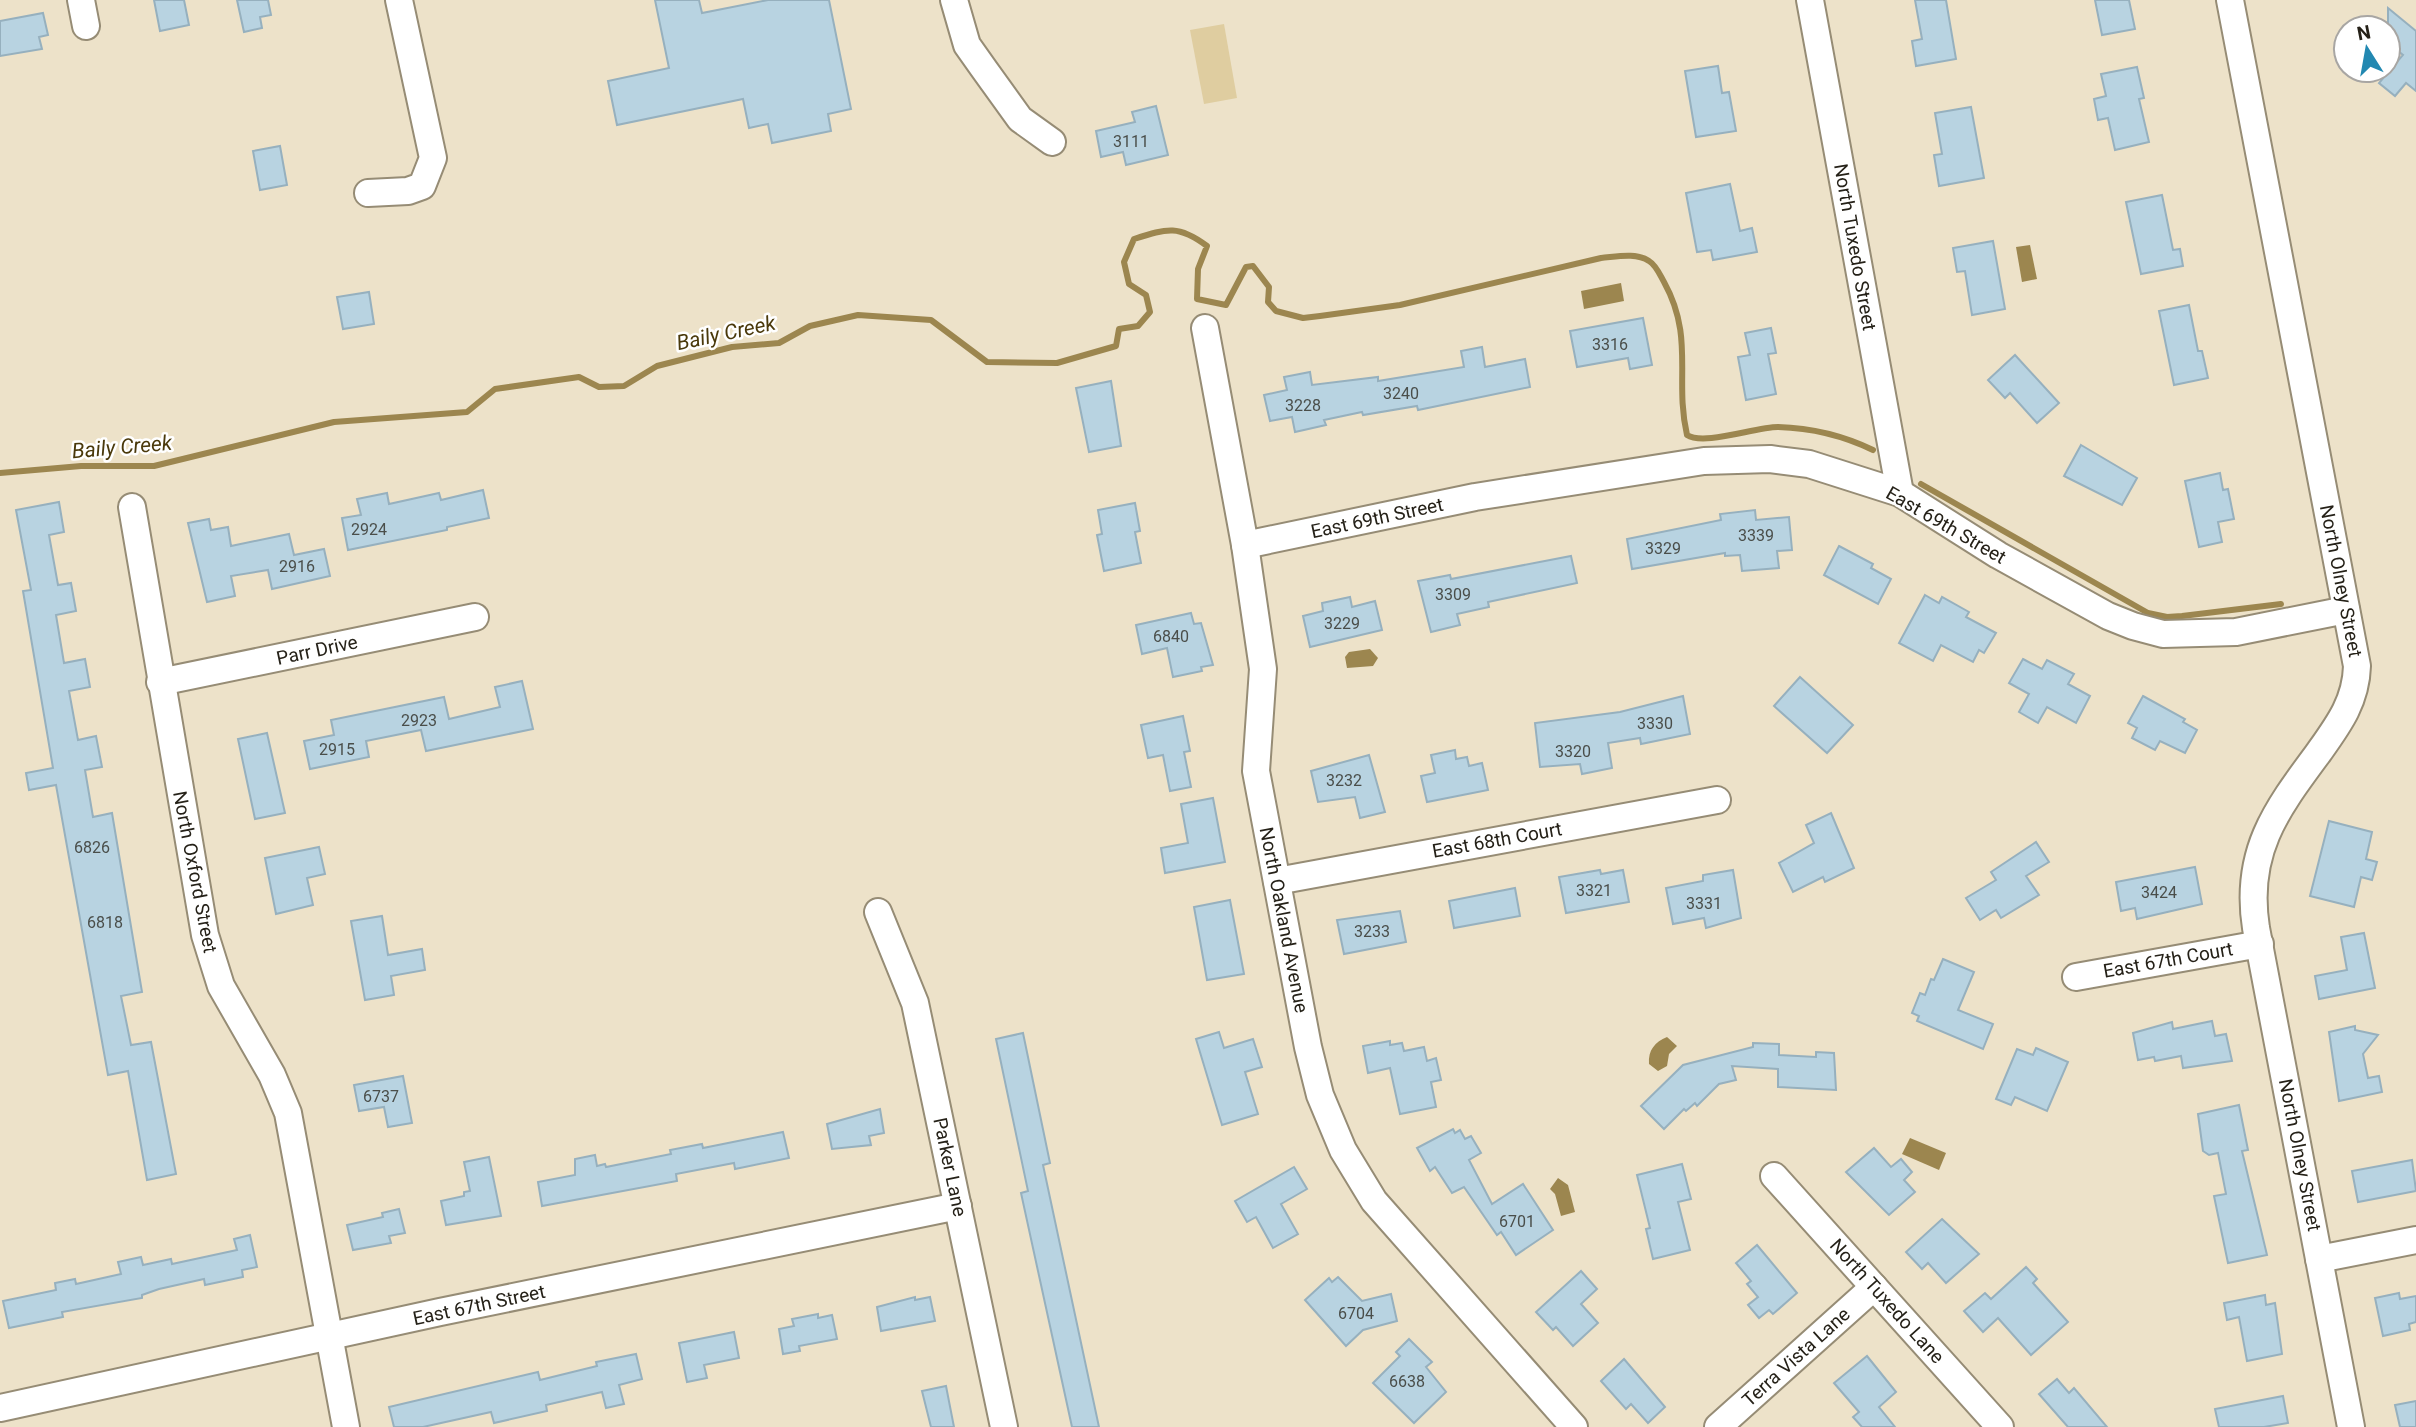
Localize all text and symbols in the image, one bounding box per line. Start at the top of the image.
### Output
north arrow [2332,14,2402,84]
text: N [2355,20,2373,45]
house number: 3111 [1113,132,1149,151]
street label: North Tuxedo Street [1829,162,1881,332]
water label: Baily Creek [674,311,778,355]
house number: 3316 [1592,335,1628,354]
house number: 3240 [1383,384,1419,403]
house number: 3228 [1285,396,1321,415]
water label: Baily Creek [71,431,174,463]
street label: East 69th Street [1882,481,2010,569]
street label: East 69th Street [1309,493,1445,543]
street label: North Olney Street [2315,503,2367,659]
house number: 2924 [351,520,387,539]
house number: 3339 [1738,526,1774,545]
house number: 3329 [1645,539,1681,558]
house number: 2916 [279,557,315,576]
house number: 3309 [1435,585,1471,604]
house number: 3229 [1324,614,1360,633]
house number: 6840 [1153,627,1189,646]
street label: Parr Drive [274,630,360,670]
house number: 2923 [401,711,437,730]
house number: 3330 [1637,714,1673,733]
house number: 2915 [319,740,355,759]
house number: 3320 [1555,742,1591,761]
house number: 3232 [1326,771,1362,790]
street label: North Oxford Street [168,789,222,955]
street label: East 68th Court [1430,817,1564,863]
street label: North Oakland Avenue [1255,825,1313,1015]
house number: 6826 [74,838,110,857]
house number: 3321 [1576,881,1612,900]
house number: 3424 [2141,883,2177,902]
house number: 3331 [1686,894,1722,913]
house number: 6818 [87,913,123,932]
house number: 3233 [1354,922,1390,941]
street label: East 67th Court [2101,937,2235,983]
street label: North Olney Street [2274,1077,2326,1233]
house number: 6737 [363,1087,399,1106]
street label: Parker Lane [928,1115,972,1219]
house number: 6701 [1499,1212,1535,1231]
street label: North Tuxedo Lane [1825,1234,1949,1368]
street label: East 67th Street [411,1280,547,1330]
street label: Terra Vista Lane [1737,1303,1855,1411]
house number: 6704 [1338,1304,1374,1323]
house number: 6638 [1389,1372,1425,1391]

